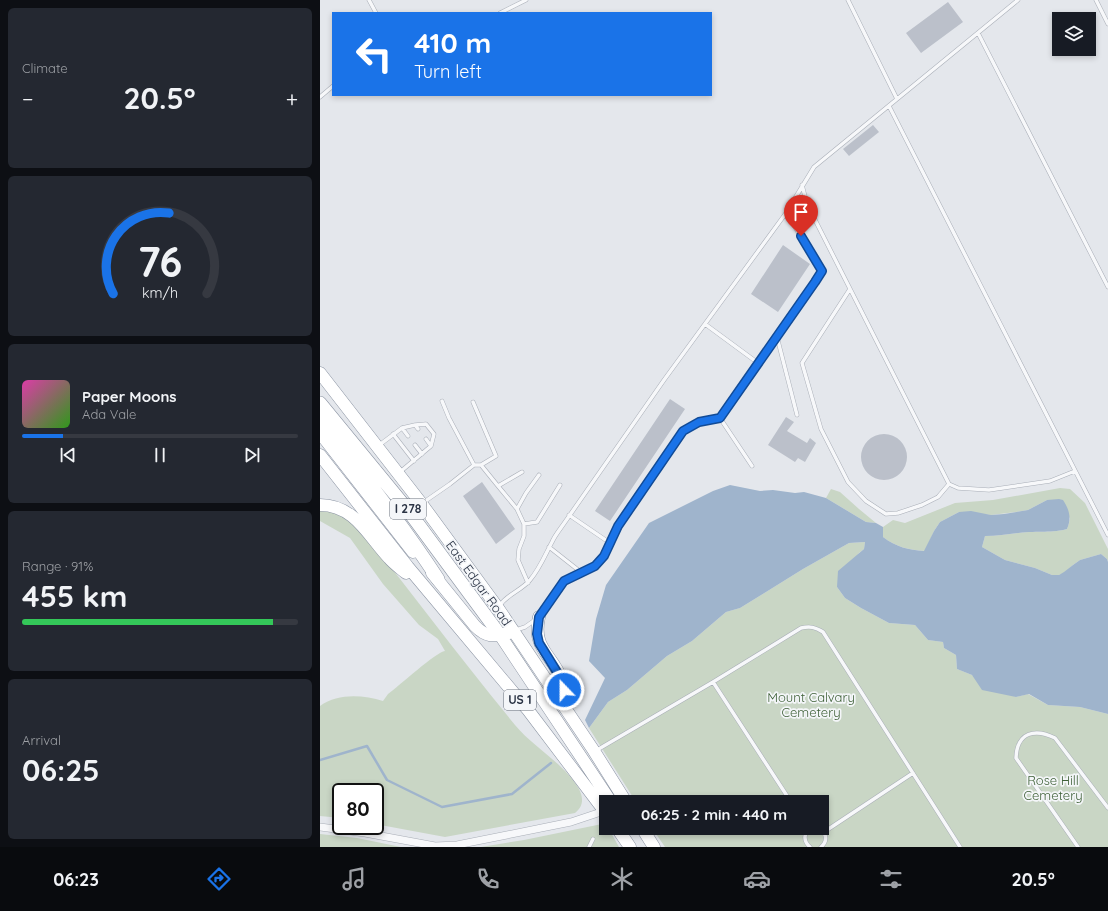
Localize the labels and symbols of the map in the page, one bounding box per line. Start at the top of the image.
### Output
pin [784,195,818,236]
road number: I 278 [390,499,426,519]
street label: East Edgar Road [443,537,515,629]
position arrow [543,669,585,711]
park label: Mount Calvary Cemetery [767,689,855,720]
road number: US 1 [504,690,536,710]
park label: Rose Hill Cemetery [1023,772,1083,803]
speed limit sign: 80 [332,783,384,835]

